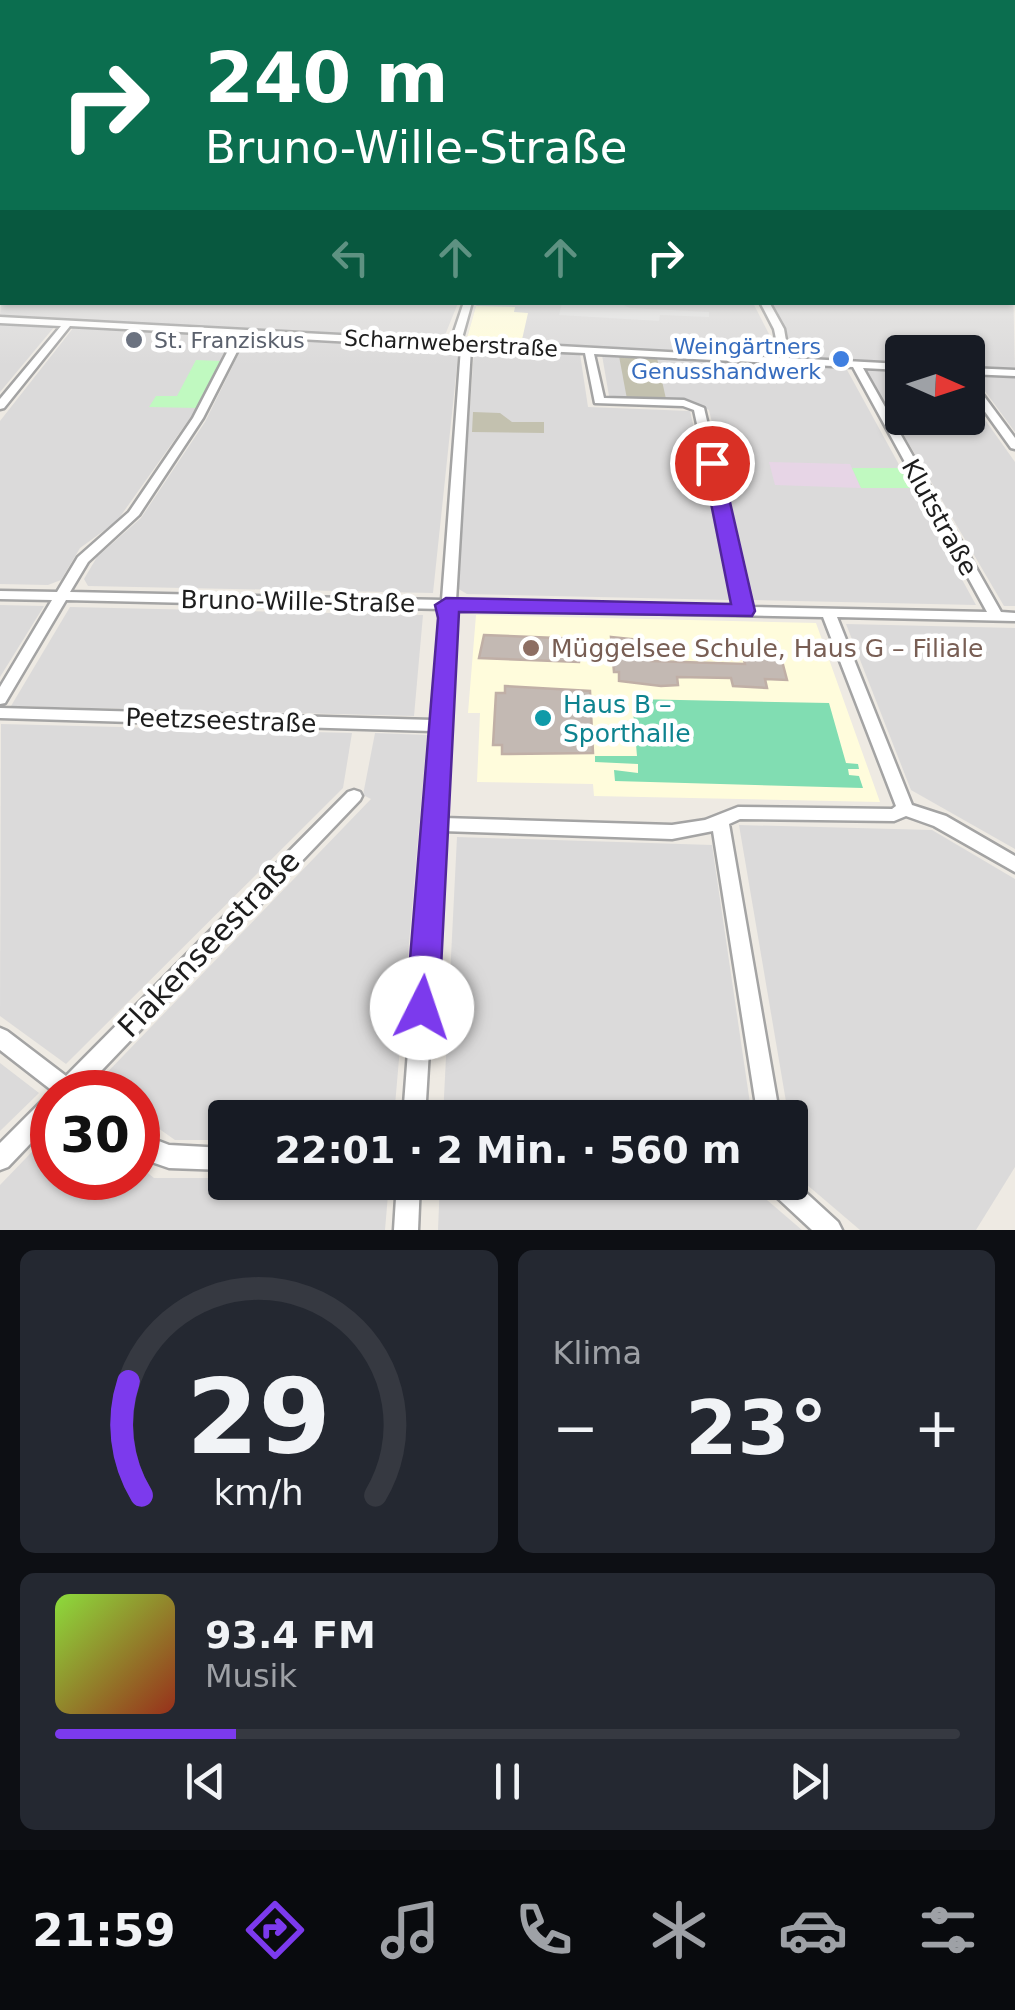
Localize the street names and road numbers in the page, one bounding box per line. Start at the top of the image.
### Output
street label: Scharnweberstraße [343,325,559,362]
street label: Klutstraße [896,454,983,580]
street label: Bruno-Wille-Straße [180,585,416,618]
street label: Peetzseestraße [125,703,317,738]
street label: Flakenseestraße [111,843,307,1044]

